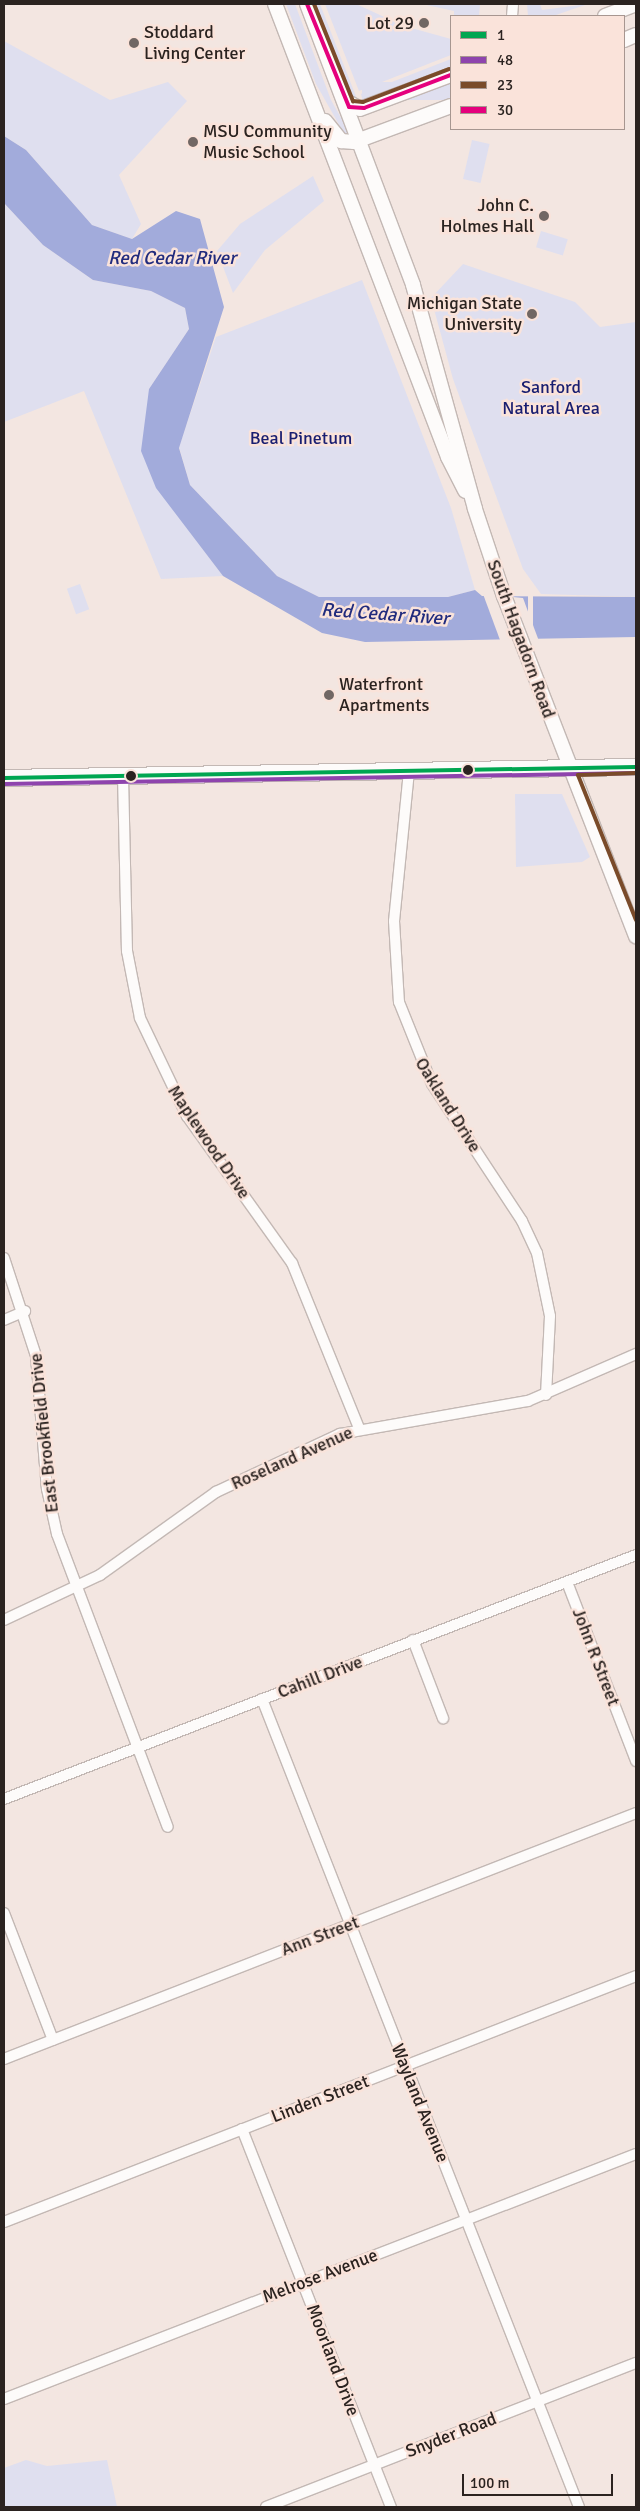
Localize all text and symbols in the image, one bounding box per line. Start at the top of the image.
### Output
place label: Lot 29 [366,12,414,34]
legend [450,15,625,130]
marker: Lot 29 [418,17,430,29]
place label: Stoddard Living Center [144,22,245,64]
text: 1 [497,26,505,44]
marker: Stoddard Living Center [128,37,140,49]
text: 48 [497,51,513,69]
text: 23 [497,76,513,94]
text: 30 [497,101,513,119]
place label: MSU Community Music School [203,121,332,163]
marker: MSU Community Music School [187,136,199,148]
place label: John C. Holmes Hall [440,195,534,238]
marker: John C. Holmes Hall [538,210,550,222]
water label: Red Cedar River [108,248,236,270]
place label: Michigan State University [407,293,522,336]
marker: Michigan State University [526,308,538,320]
park label: Sanford Natural Area [502,377,600,419]
park label: Beal Pinetum [250,427,352,449]
street label: South Hagadorn Road [482,557,560,721]
water label: Red Cedar River [320,599,450,631]
place label: Waterfront Apartments [339,674,429,716]
marker: Waterfront Apartments [323,689,335,701]
unlabelled marker [463,765,473,775]
unlabelled marker [126,771,136,781]
street label: Oakland Drive [410,1054,486,1156]
street label: Maplewood Drive [163,1081,255,1203]
street label: East Brookfield Drive [25,1352,63,1514]
street label: Roseland Avenue [228,1422,356,1494]
street label: John R Street [568,1605,624,1709]
street label: Cahill Drive [275,1651,365,1703]
street label: Ann Street [278,1911,362,1961]
street label: Wayland Avenue [386,2041,454,2165]
street label: Linden Street [268,2070,372,2128]
street label: Melrose Avenue [259,2244,381,2308]
street label: Moorland Drive [302,2301,364,2419]
street label: Snyder Road [403,2408,499,2462]
scale bar [465,2464,616,2496]
text: 100 m [470,2474,510,2492]

